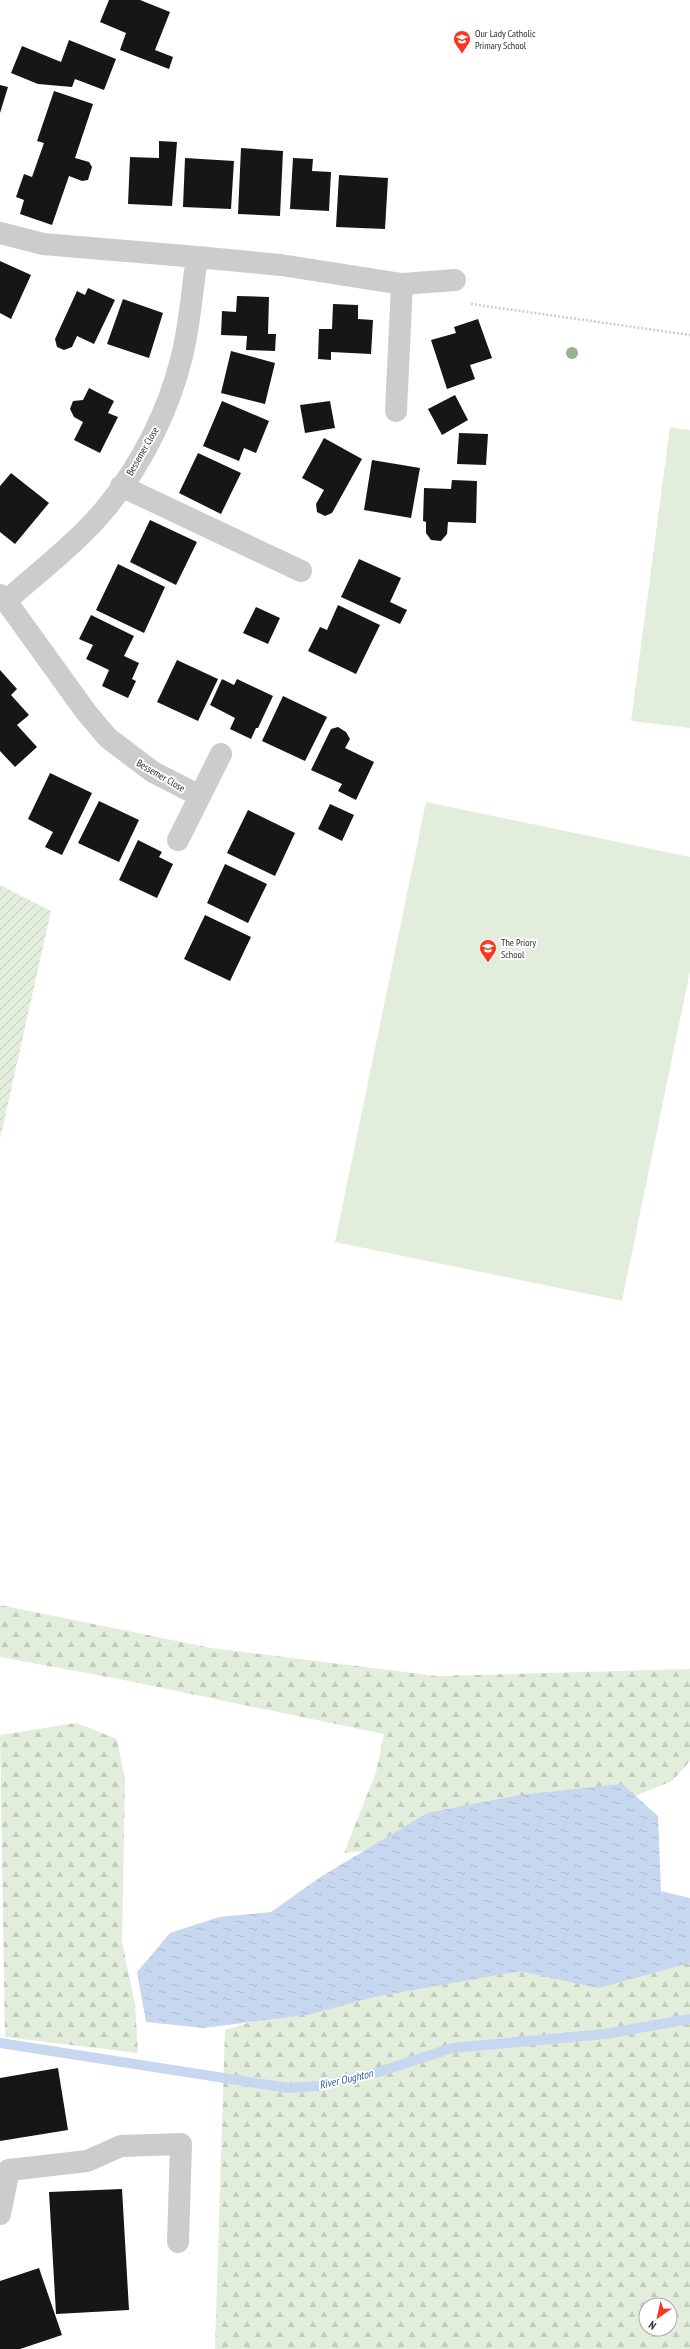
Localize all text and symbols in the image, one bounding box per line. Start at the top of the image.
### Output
place label: Our Lady Catholic Primary School [475,27,536,52]
school or university icon: Our Lady Catholic Primary School [452,29,472,54]
street label: Bessemer Close [123,425,162,478]
street label: Bessemer Close [134,756,187,795]
place label: The Priory School [501,936,536,961]
school or university icon: The Priory School [478,938,498,963]
water label: River Oughton [318,2066,375,2092]
north arrow [638,2297,678,2337]
text: N [646,2318,659,2333]

